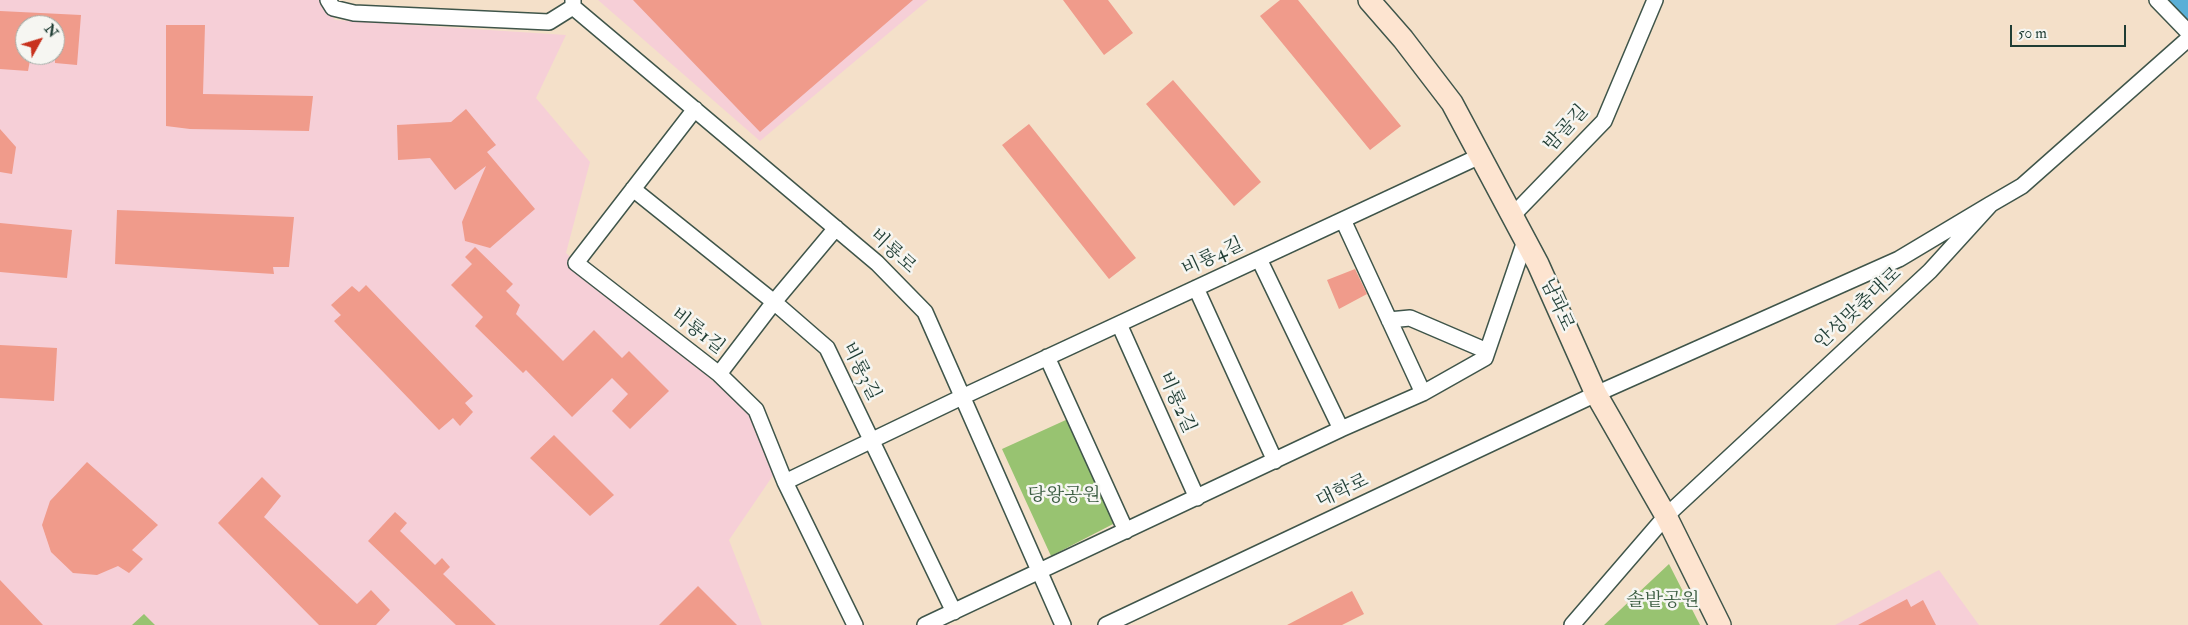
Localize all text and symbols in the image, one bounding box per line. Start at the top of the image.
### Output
north arrow [15,15,65,65]
scale bar [2013,15,2129,47]
text: N [41,21,62,41]
text: 50 m [2018,24,2047,43]
street label: 밤골길 [1540,101,1594,157]
street label: 비룡로 [864,225,920,279]
street label: 비룡4길 [1179,234,1247,282]
street label: 안성맞춤대로 [1811,263,1907,355]
street label: 남파로 [1534,275,1578,335]
street label: 비룡1길 [666,304,728,360]
street label: 비룡3길 [836,339,884,405]
street label: 비룡2길 [1152,369,1200,437]
street label: 대학로 [1313,470,1373,514]
park label: 당왕공원 [1027,486,1101,508]
park label: 솔밭공원 [1626,591,1700,613]

